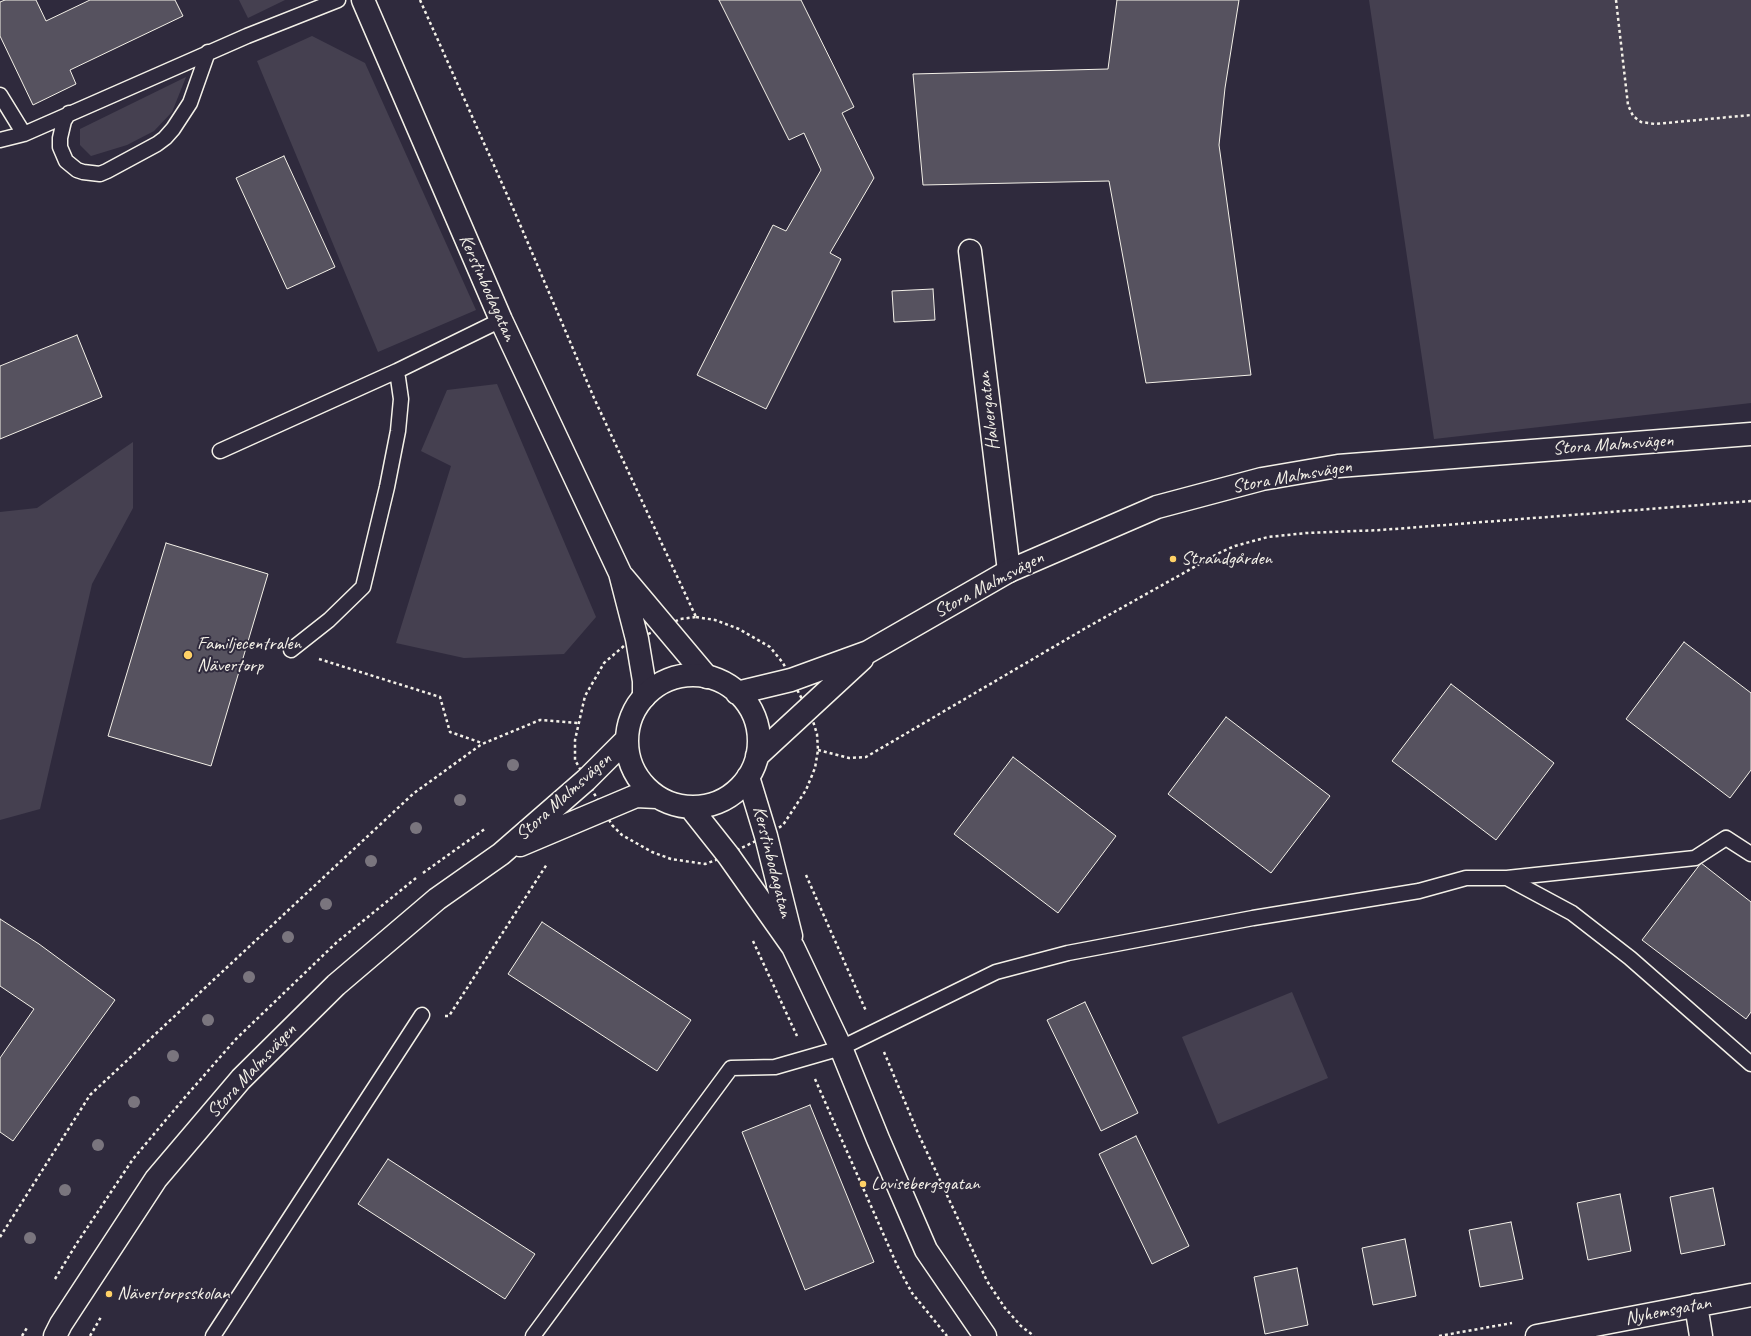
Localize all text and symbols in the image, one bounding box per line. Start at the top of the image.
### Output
street label: Kerstinbodagatan [453,231,521,345]
street label: Halvergatan [973,370,1005,452]
street label: Stora Malmsvägen [1552,429,1674,461]
street label: Stora Malmsvägen [1230,455,1354,499]
street label: Stora Malmsvägen [930,547,1048,623]
place label: Strandgården [1181,548,1272,570]
marker: Strandgården [1168,554,1178,564]
place label: Familjecentralen Nävertorp [197,633,301,677]
marker: Familjecentralen Nävertorp [182,649,194,661]
street label: Stora Malmsvägen [511,748,617,846]
street label: Kerstinbodagatan [747,804,797,920]
street label: Stora Malmsvägen [202,1019,302,1123]
place label: Lovisebergsgatan [871,1173,980,1195]
marker: Lovisebergsgatan [858,1179,868,1189]
place label: Nävertorpsskolan [117,1283,230,1305]
marker: Nävertorpsskolan [104,1289,114,1299]
street label: Nyhemsgatan [1623,1292,1713,1330]

